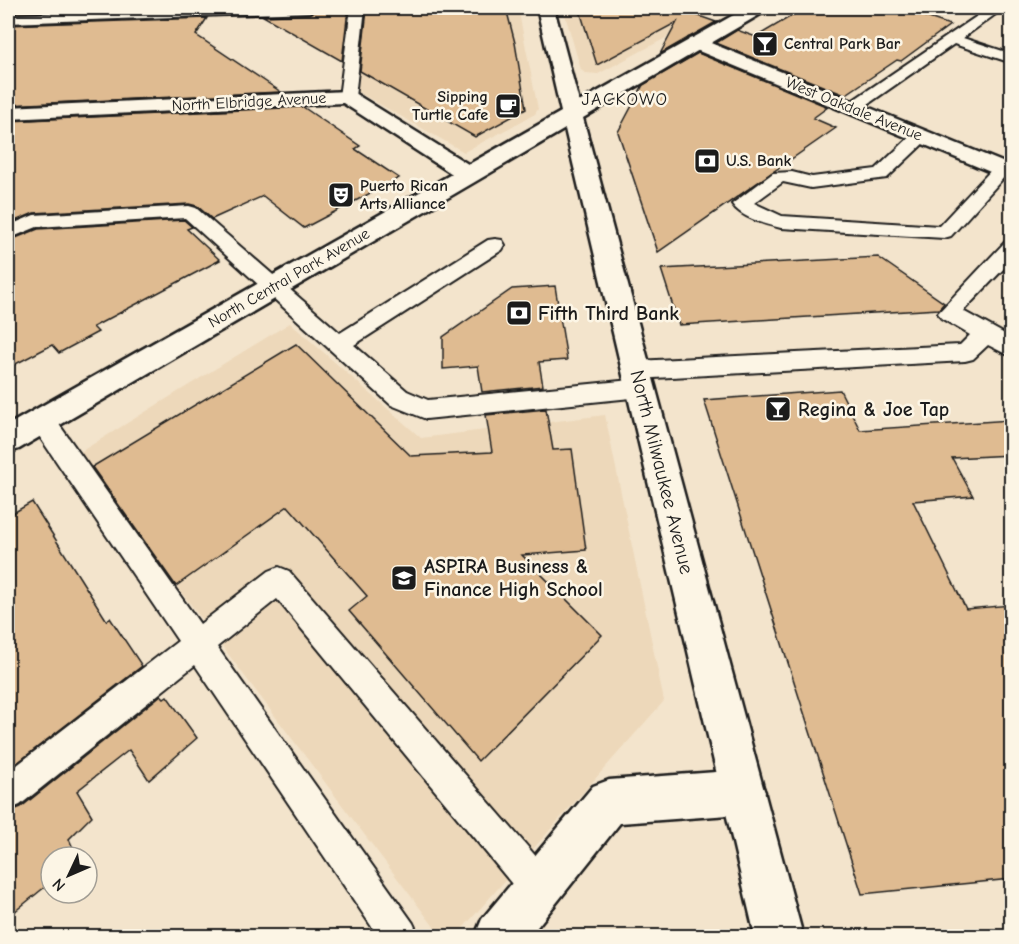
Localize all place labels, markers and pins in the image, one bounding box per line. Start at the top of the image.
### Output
bar icon: Central Park Bar [750,29,780,59]
place label: Central Park Bar [784,35,901,53]
place label: Sipping Turtle Cafe [412,88,488,124]
cafe icon: Sipping Turtle Cafe [493,91,523,121]
bank icon: U.S. Bank [692,146,722,176]
place label: U.S. Bank [726,152,792,170]
place label: Puerto Rican Arts Alliance [360,177,448,213]
theatre icon: Puerto Rican Arts Alliance [326,180,356,210]
bank icon: Fifth Third Bank [504,298,534,328]
place label: Fifth Third Bank [538,302,679,325]
bar icon: Regina & Joe Tap [763,394,793,424]
place label: Regina & Joe Tap [798,398,949,421]
place label: ASPIRA Business & Finance High School [424,555,603,601]
school or university icon: ASPIRA Business & Finance High School [389,563,419,593]

